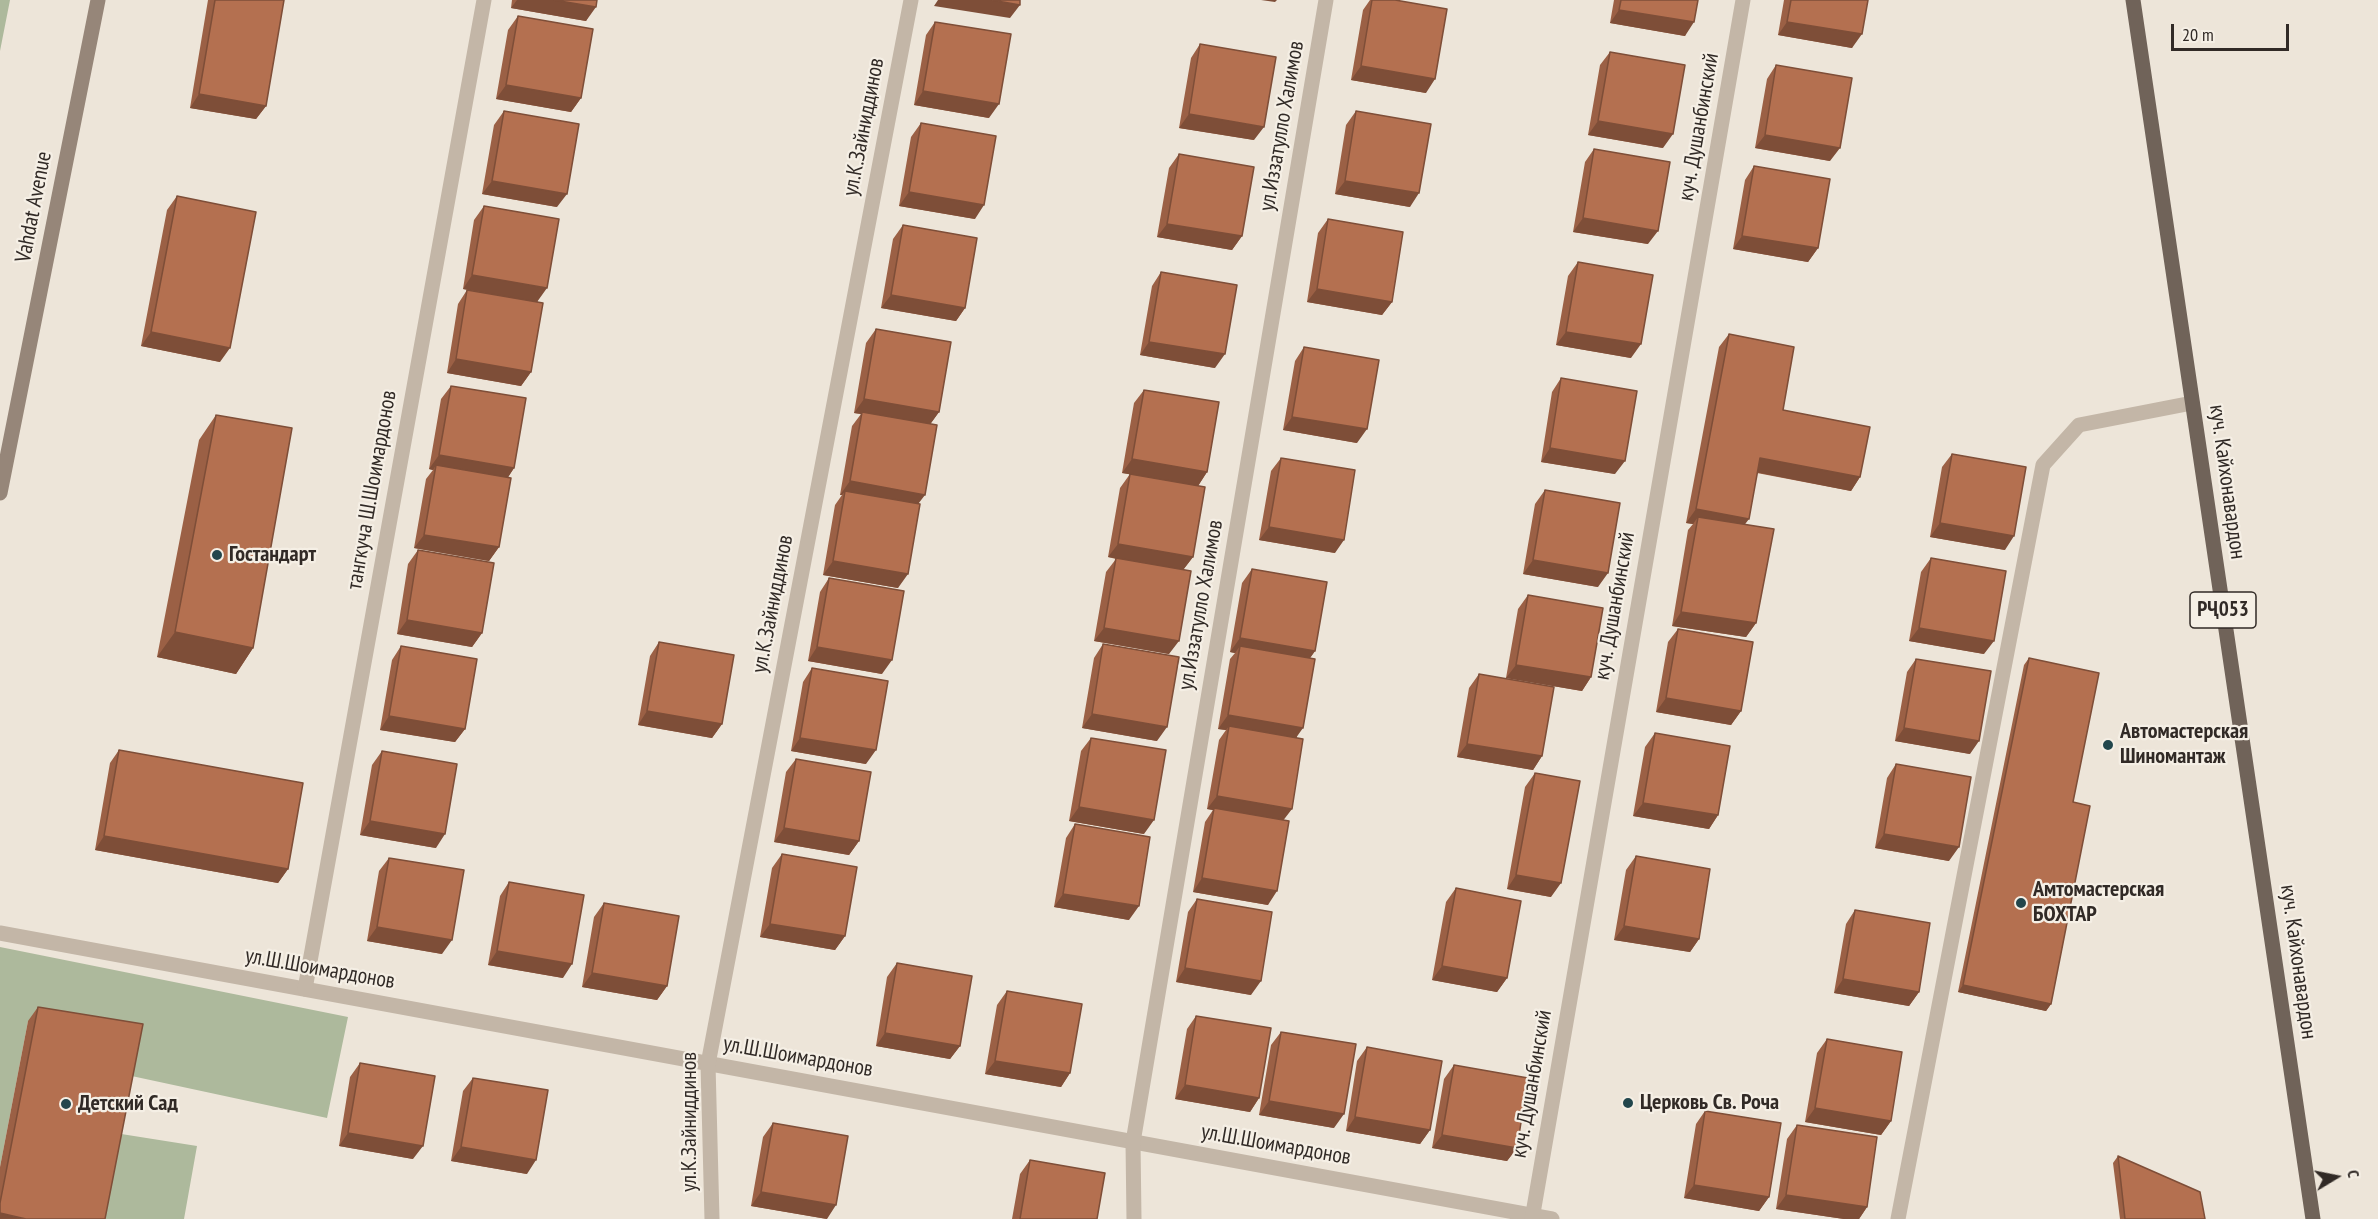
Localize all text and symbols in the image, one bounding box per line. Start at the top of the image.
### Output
scale bar [2174,12,2292,50]
text: 20 m [2182,23,2214,46]
street label: ул.Иззатулло Халимов [1254,39,1310,213]
street label: куч. Душанбинский [1673,51,1725,203]
street label: ул.К.Зайниддинов [838,56,890,198]
street label: Vahdat Avenue [10,149,58,265]
street label: тангкуча Ш.Шоимардонов [341,388,403,592]
street label: куч. Кайхонавардон [2203,403,2251,561]
street label: ул.Иззатулло Халимов [1173,518,1229,692]
street label: куч. Душанбинский [1589,530,1641,682]
street label: ул.К.Зайниддинов [747,533,799,675]
place label: Гостандарт [229,542,316,568]
marker: Гостандарт [210,548,224,562]
road number: РҶ053 [2190,592,2256,628]
place label: Автомастерская Шиномантаж [2120,719,2248,770]
marker: Автомастерская Шиномантаж [2101,738,2115,752]
place label: Амтомастерская БОХТАР [2033,877,2164,928]
street label: куч. Кайхонавардон [2274,883,2322,1041]
marker: Амтомастерская БОХТАР [2014,896,2028,910]
street label: ул.Ш.Шоимардонов [243,943,397,995]
street label: куч. Душанбинский [1506,1008,1558,1160]
street label: ул.Ш.Шоимардонов [721,1031,875,1083]
street label: ул.К.Зайниддинов [677,1052,703,1192]
place label: Церковь Св. Роча [1640,1090,1779,1116]
place label: Детский Сад [78,1091,178,1117]
marker: Церковь Св. Роча [1621,1096,1635,1110]
marker: Детский Сад [59,1097,73,1111]
street label: ул.Ш.Шоимардонов [1199,1119,1353,1171]
north arrow [2306,1147,2366,1207]
text: С [2343,1169,2364,1179]

